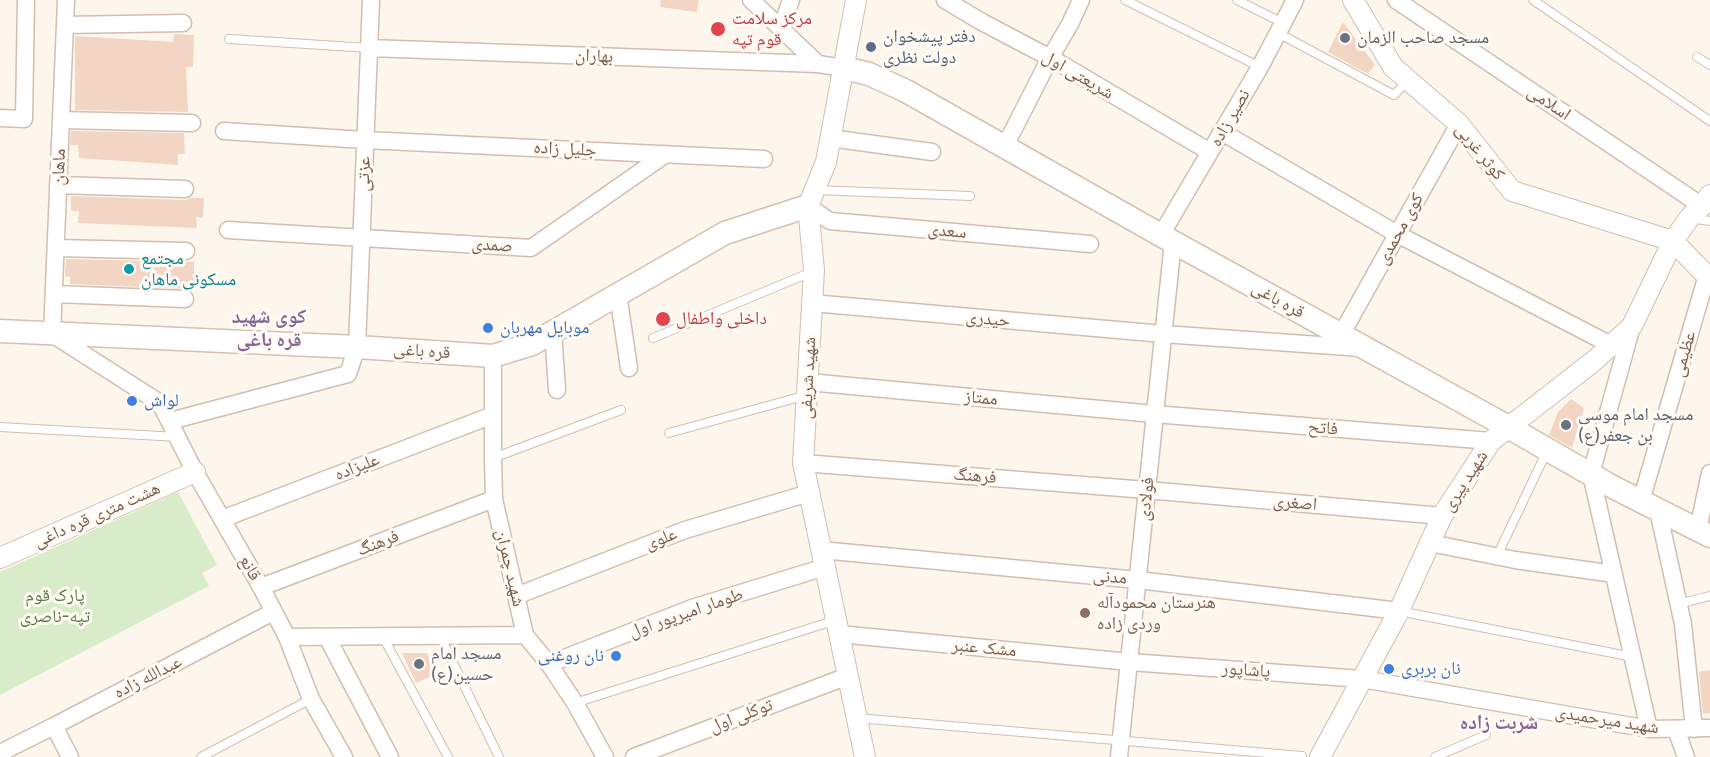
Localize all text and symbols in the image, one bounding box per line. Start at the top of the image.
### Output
place label: مرکز سلامت قوم تپه [732,8,812,50]
marker: مرکز سلامت قوم تپه [709,20,727,38]
place label: دفتر پیشخوان دولت نظری [883,26,976,68]
place label: مسجد صاحب الزمان [1357,27,1489,49]
marker: مسجد صاحب الزمان [1338,31,1352,45]
marker: دفتر پیشخوان دولت نظری [864,40,878,54]
street label: بهاران [575,45,613,67]
street label: شریعتی اول [1038,46,1118,104]
street label: اسلامی [1523,81,1575,125]
street label: نصیر زاده [1205,85,1255,151]
street label: کوثر غربی [1451,119,1509,185]
street label: جلیل زاده [533,137,597,161]
street label: ماهان [48,148,70,186]
street label: عزتی [353,156,375,192]
street label: کوی محمدی [1372,189,1428,269]
street label: سعدی [927,219,967,243]
street label: صمدی [471,233,513,257]
place label: مجتمع مسکونی ماهان [141,248,236,290]
marker: مجتمع مسکونی ماهان [122,262,136,276]
street label: قره باغی [1248,277,1308,323]
district label: کوی شهید قره باغی [232,305,306,352]
street label: حیدری [965,306,1011,332]
place label: داخلی واطفال [676,308,767,330]
marker: داخلی واطفال [654,310,672,328]
place label: موبایل مهربان [500,317,589,339]
marker: موبایل مهربان [481,321,495,335]
street label: عظیمی [1667,329,1701,379]
street label: شهید شریفى [795,336,821,420]
street label: قره باغی [393,338,451,364]
street label: ممتاز [963,386,999,410]
place label: لواش [144,390,179,412]
marker: لواش [125,394,139,408]
place label: مسجد امام موسی بن جعفر(ع) [1578,404,1693,446]
street label: فاتح [1307,416,1339,440]
marker: مسجد امام موسی بن جعفر(ع) [1559,418,1573,432]
street label: شهید پیری [1437,446,1493,516]
street label: علیزاده [332,449,382,485]
street label: فرهنگ [953,463,997,489]
street label: فولادی [1133,476,1159,522]
street label: هشت متری قره داغی [30,477,164,553]
street label: اصغری [1272,490,1318,516]
street label: علوی [642,523,680,555]
street label: فرهنگ [354,525,402,561]
street label: شهید چمران [491,527,529,609]
street label: قانع [234,551,266,585]
street label: مدنی [1092,565,1128,589]
street label: طومار امیرپور اول [626,583,746,643]
park label: پارک قوم تپه-ناصری [20,585,90,628]
place label: هنرستان محمودآله وردی زاده [1097,592,1216,634]
marker: هنرستان محمودآله وردی زاده [1078,606,1092,620]
street label: مشک عنبر [951,634,1017,662]
place label: مسجد امام حسین(ع) [431,643,502,686]
place label: نان روغنی [538,645,604,667]
marker: نان روغنی [609,649,623,663]
street label: عبدالله زاده [110,651,186,703]
marker: مسجد امام حسین(ع) [412,657,426,671]
street label: پاشاپور [1221,658,1271,682]
place label: نان بربری [1401,658,1461,680]
marker: نان بربری [1382,662,1396,676]
street label: توکلی اول [706,694,776,738]
street label: شهید میرحمیدی [1554,701,1660,739]
district label: شربت زاده [1460,711,1538,735]

